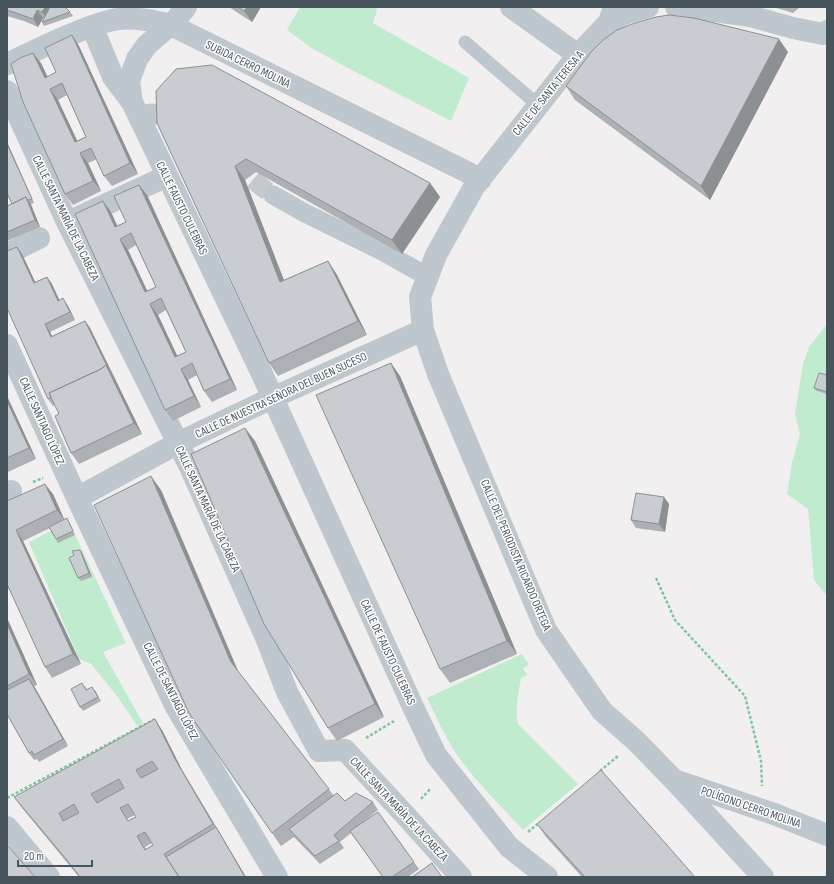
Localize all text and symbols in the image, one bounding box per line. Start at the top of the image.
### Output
street label: SUBIDA CERRO MOLINA [203,37,293,92]
street label: CALLE DE SANTA TERESA A [510,47,588,139]
street label: CALLE SANTA MARÍA DE LA CABEZA [29,153,103,284]
street label: CALLE FAUSTO CULEBRAS [152,159,211,257]
street label: CALLE DE NUESTRA SEÑORA DEL BUEN SUCESO [193,349,370,442]
street label: CALLE SANTIAGO LÓPEZ [15,375,68,467]
street label: CALLE SANTA MARÍA DE LA CABEZA [172,444,244,575]
street label: CALLE DEL PERIODISTA RICARDO ORTEGA [477,477,555,634]
street label: CALLE DE FAUSTO CULEBRAS [357,597,419,707]
street label: CALLE DE SANTIAGO LÓPEZ [140,640,202,742]
street label: CALLE SANTA MARÍA DE LA CABEZA [346,754,452,865]
street label: POLÍGONO CERRO MOLINA [699,783,803,832]
scale bar [18,842,92,868]
text: 20 m [24,849,44,864]

